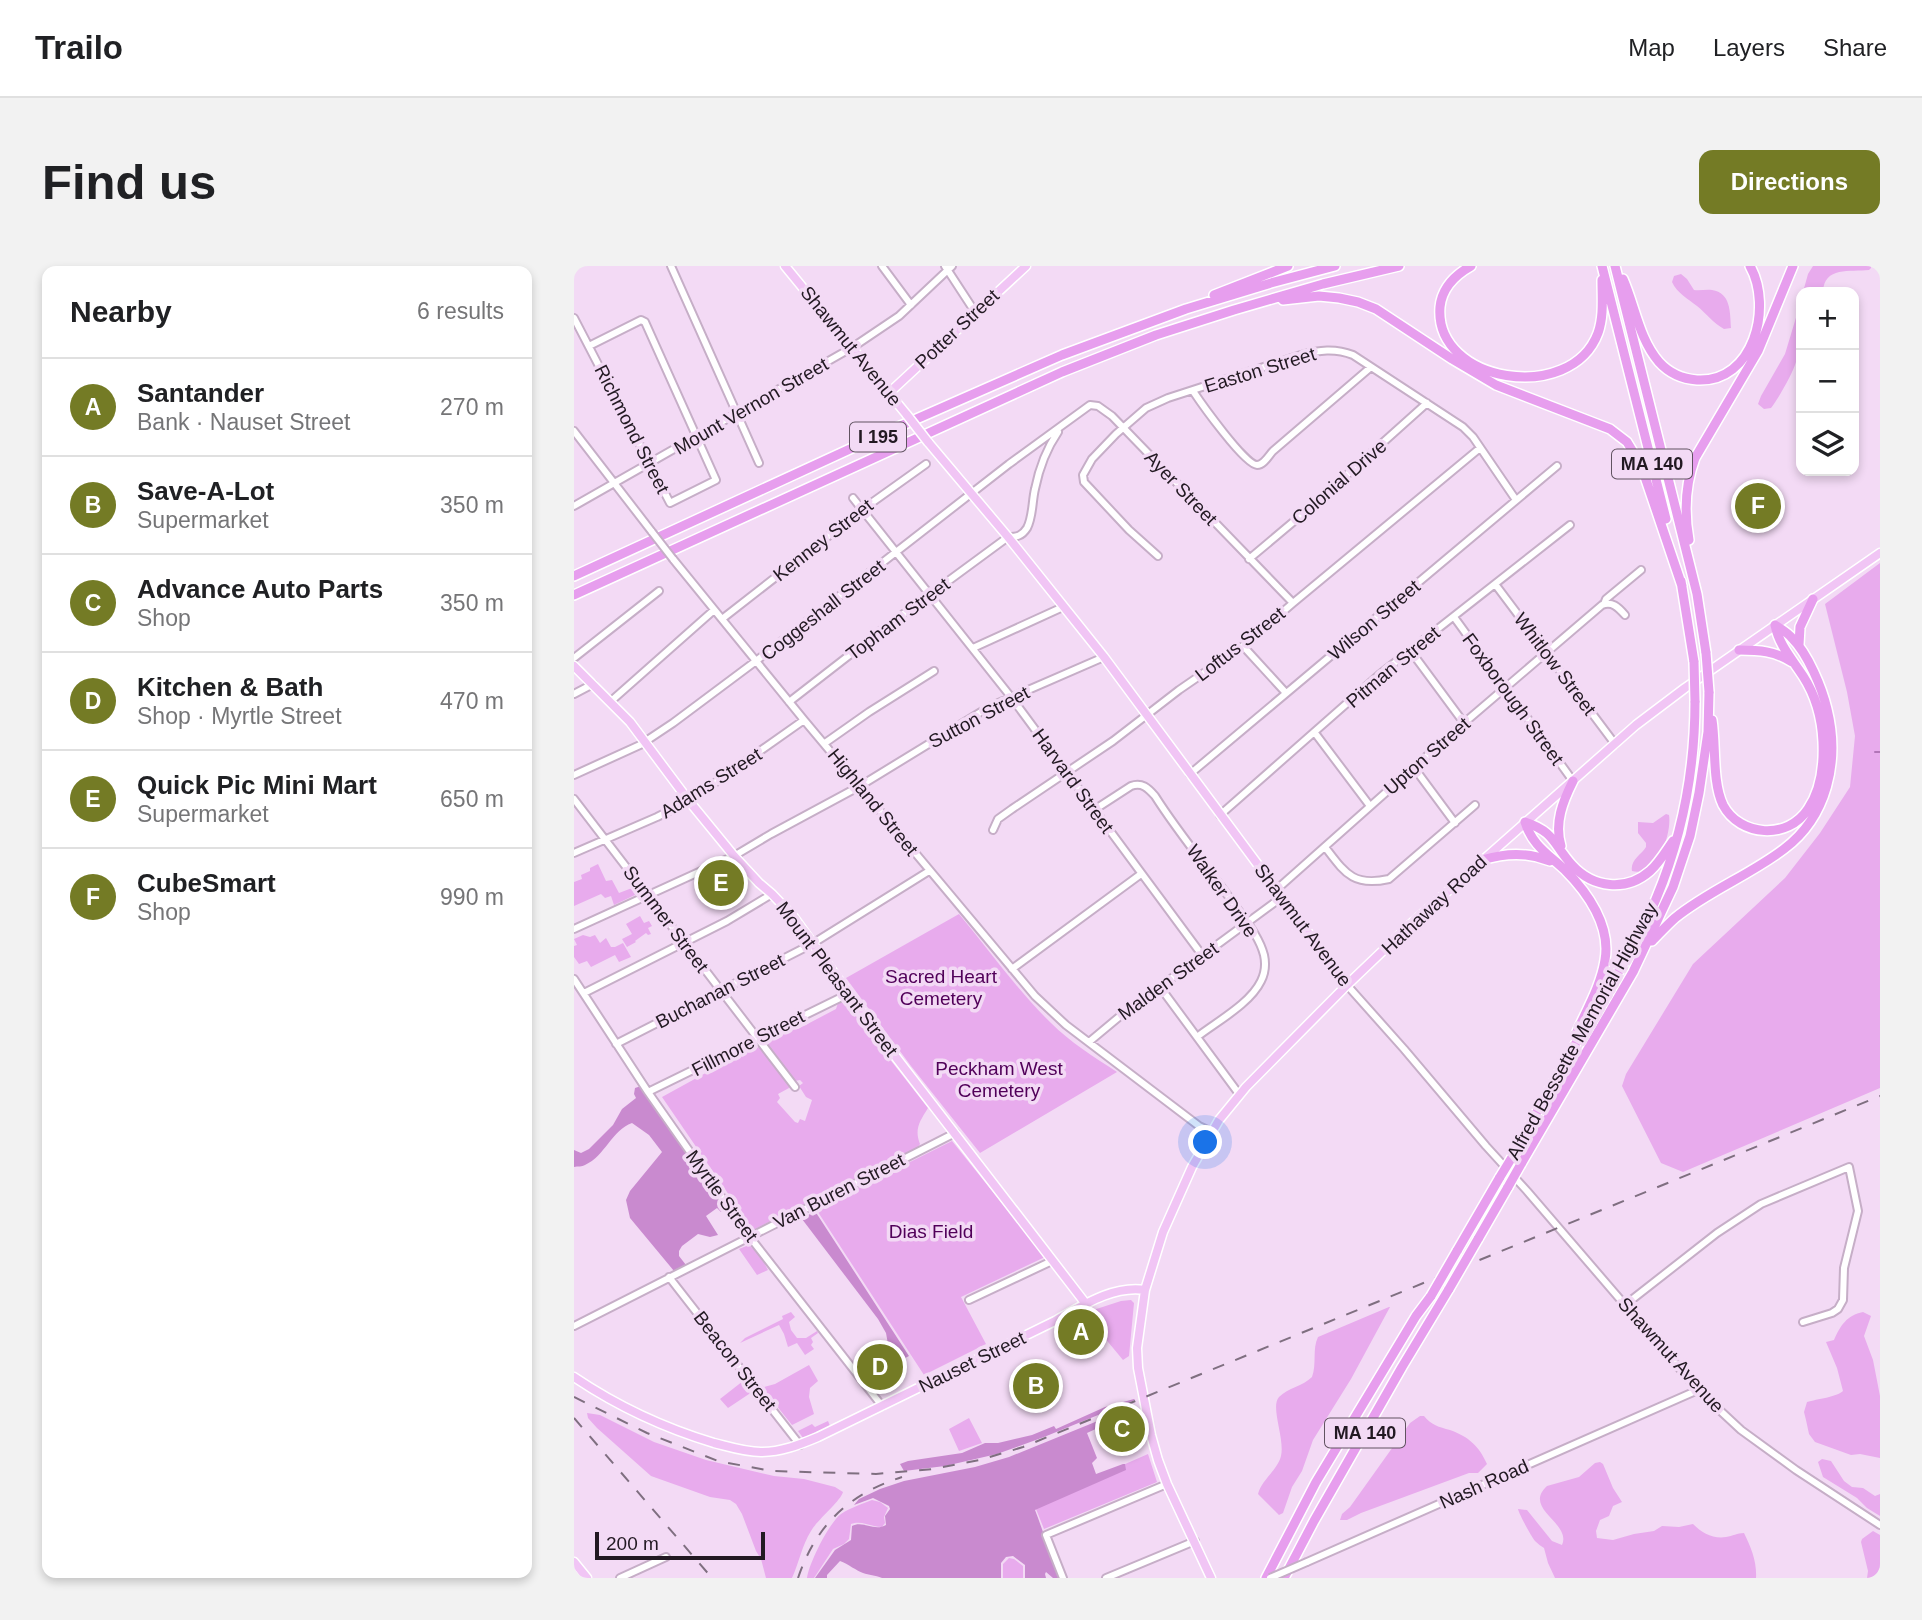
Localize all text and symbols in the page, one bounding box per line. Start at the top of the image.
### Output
text: Trailo [35,29,123,66]
text: Map [1628,34,1675,61]
text: Layers [1713,34,1785,61]
text: Share [1823,34,1887,61]
button: Directions [1699,150,1880,214]
text: Find us [42,155,216,209]
street label: Shawmut Avenue [796,282,906,410]
street label: Potter Street [911,284,1004,373]
map controls [1796,287,1859,476]
button: + [1796,287,1859,350]
text: Nearby [70,295,172,328]
text: 6 results [417,298,504,324]
street label: Easton Street [1202,343,1319,397]
button: − [1796,350,1859,413]
street label: Mount Vernon Street [670,353,832,459]
street label: Richmond Street [591,361,674,497]
text: Santander [137,378,264,408]
text: A [85,394,101,420]
text: 270 m [440,394,504,420]
text: Bank · Nauset Street [137,409,351,435]
button: layers [1796,413,1859,476]
road number: I 195 [850,422,906,452]
street label: Colonial Drive [1287,435,1391,529]
street label: Ayer Street [1141,447,1222,530]
road number: MA 140 [1612,449,1692,478]
text: Save-A-Lot [137,476,274,506]
pin: F [1735,480,1781,532]
text: B [85,492,101,518]
text: 350 m [440,492,504,518]
street label: Kenney Street [769,494,877,585]
text: Supermarket [137,507,269,533]
street label: Coggeshall Street [757,555,890,665]
street label: Topham Street [842,573,954,665]
text: Advance Auto Parts [137,574,383,604]
street label: Wilson Street [1324,575,1425,664]
text: C [85,590,101,616]
text: 350 m [440,590,504,616]
street label: Loftus Street [1191,602,1289,685]
text: Shop [137,605,191,631]
street label: Whitlow Street [1510,609,1601,720]
street label: Pitman Street [1342,622,1444,712]
street label: Foxborough Street [1458,629,1568,769]
text: Kitchen & Bath [137,672,323,702]
street label: Sutton Street [925,681,1034,752]
text: D [85,688,101,714]
text: 470 m [440,688,504,714]
text: Shop · Myrtle Street [137,703,342,729]
street label: Upton Street [1380,713,1475,799]
street label: Harvard Street [1028,725,1118,838]
street label: Adams Street [657,743,766,822]
street label: Highland Street [824,745,923,860]
text: Quick Pic Mini Mart [137,770,377,800]
text: E [85,786,101,812]
text: 650 m [440,786,504,812]
text: Supermarket [137,801,269,827]
street label: Walker Drive [1182,841,1262,941]
street label: Hathaway Road [1377,851,1491,959]
pin: E [698,857,744,909]
street label: Shawmut Avenue [1250,860,1356,990]
street label: Summer Street [619,862,713,977]
text: CubeSmart [137,868,276,898]
text: F [86,884,100,910]
text: 990 m [440,884,504,910]
street label: Mount Pleasant Street [772,898,902,1061]
street label: Alfred Bessette Memorial Highway [1502,898,1662,1163]
text: Shop [137,899,191,925]
street label: Malden Street [1114,937,1223,1024]
street label: Buchanan Street [652,949,788,1032]
park label: Sacred Heart Cemetery [885,966,998,1009]
street label: Fillmore Street [688,1005,808,1080]
park label: Peckham West Cemetery [935,1058,1063,1101]
your location [1188,1125,1222,1159]
street label: Myrtle Street [682,1146,763,1246]
street label: Van Buren Street [770,1149,909,1233]
park label: Dias Field [889,1221,973,1242]
street label: Shawmut Avenue [1614,1293,1728,1417]
pin: A [1058,1306,1104,1358]
street label: Beacon Street [690,1307,781,1415]
street label: Nauset Street [915,1327,1029,1397]
pin: D [857,1341,903,1393]
pin: B [1013,1360,1059,1412]
pin: C [1099,1403,1145,1455]
road number: MA 140 [1325,1418,1405,1448]
street label: Nash Road [1436,1455,1532,1513]
scale bar [595,1529,765,1561]
text: 200 m [606,1533,659,1554]

